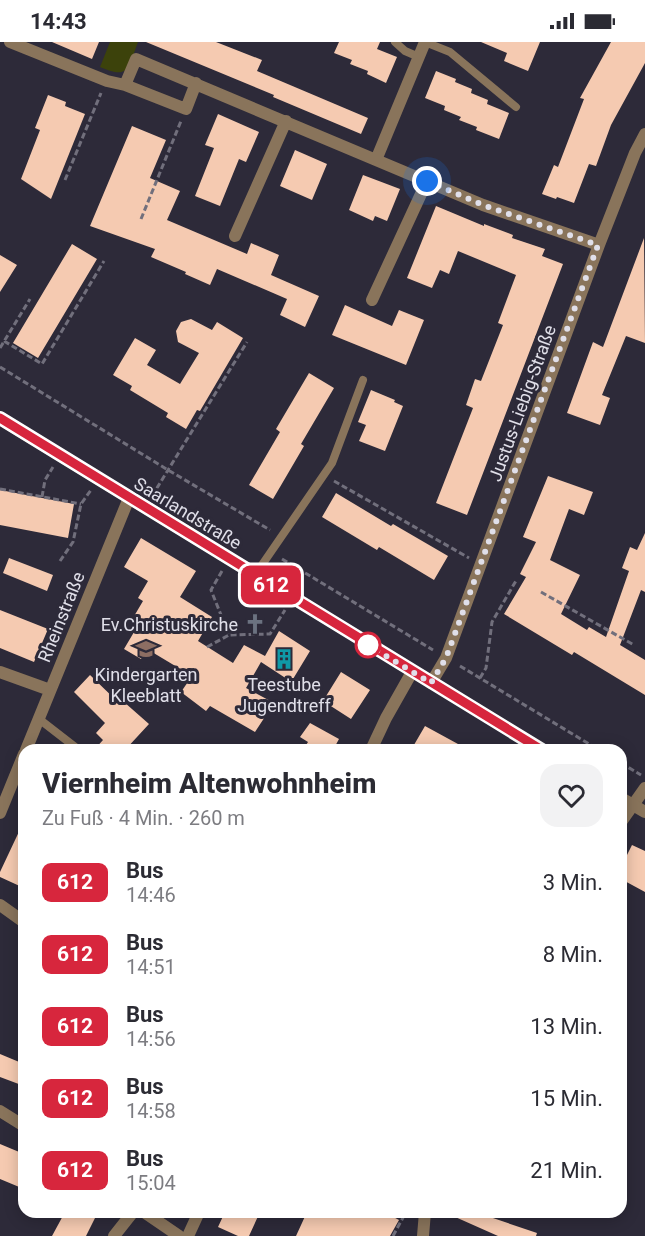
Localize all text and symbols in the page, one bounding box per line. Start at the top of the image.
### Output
text: 14:43 [30,9,87,34]
your location [412,166,442,196]
street label: Justus-Liebig-Straße [484,322,560,484]
street label: Saarlandstraße [130,473,246,553]
line badge: 612 [236,566,306,604]
street label: Rheinstraße [33,569,89,665]
text: 612 [253,573,289,597]
church icon: Ev.Christuskirche [243,612,267,636]
place label: Ev.Christuskirche [101,614,238,635]
unlabelled marker [355,632,381,658]
school or university icon: Kindergarten Kleeblatt [134,637,158,661]
building icon: Teestube Jugendtreff [272,647,296,671]
place label: Kindergarten Kleeblatt [94,664,198,706]
place label: Teestube Jugendtreff [237,674,331,716]
button: heart [540,764,603,827]
text: Viernheim Altenwohnheim [42,767,376,800]
text: Zu Fuß · 4 Min. · 260 m [42,806,245,830]
text: Bus [126,858,164,883]
text: 612 [57,870,93,894]
text: 3 Min. [543,870,603,895]
text: 14:46 [126,883,176,907]
text: Bus [126,930,164,955]
text: 612 [57,942,93,966]
text: 8 Min. [543,942,603,967]
text: 14:51 [126,955,176,979]
text: Bus [126,1002,164,1027]
text: 612 [57,1014,93,1038]
text: 13 Min. [530,1014,603,1039]
text: 14:56 [126,1027,176,1051]
text: Bus [126,1074,164,1099]
text: 612 [57,1086,93,1110]
text: 15 Min. [530,1086,603,1111]
text: 14:58 [126,1099,176,1123]
text: Bus [126,1146,164,1171]
text: 612 [57,1158,93,1182]
text: 21 Min. [530,1158,603,1183]
text: 15:04 [126,1171,176,1195]

